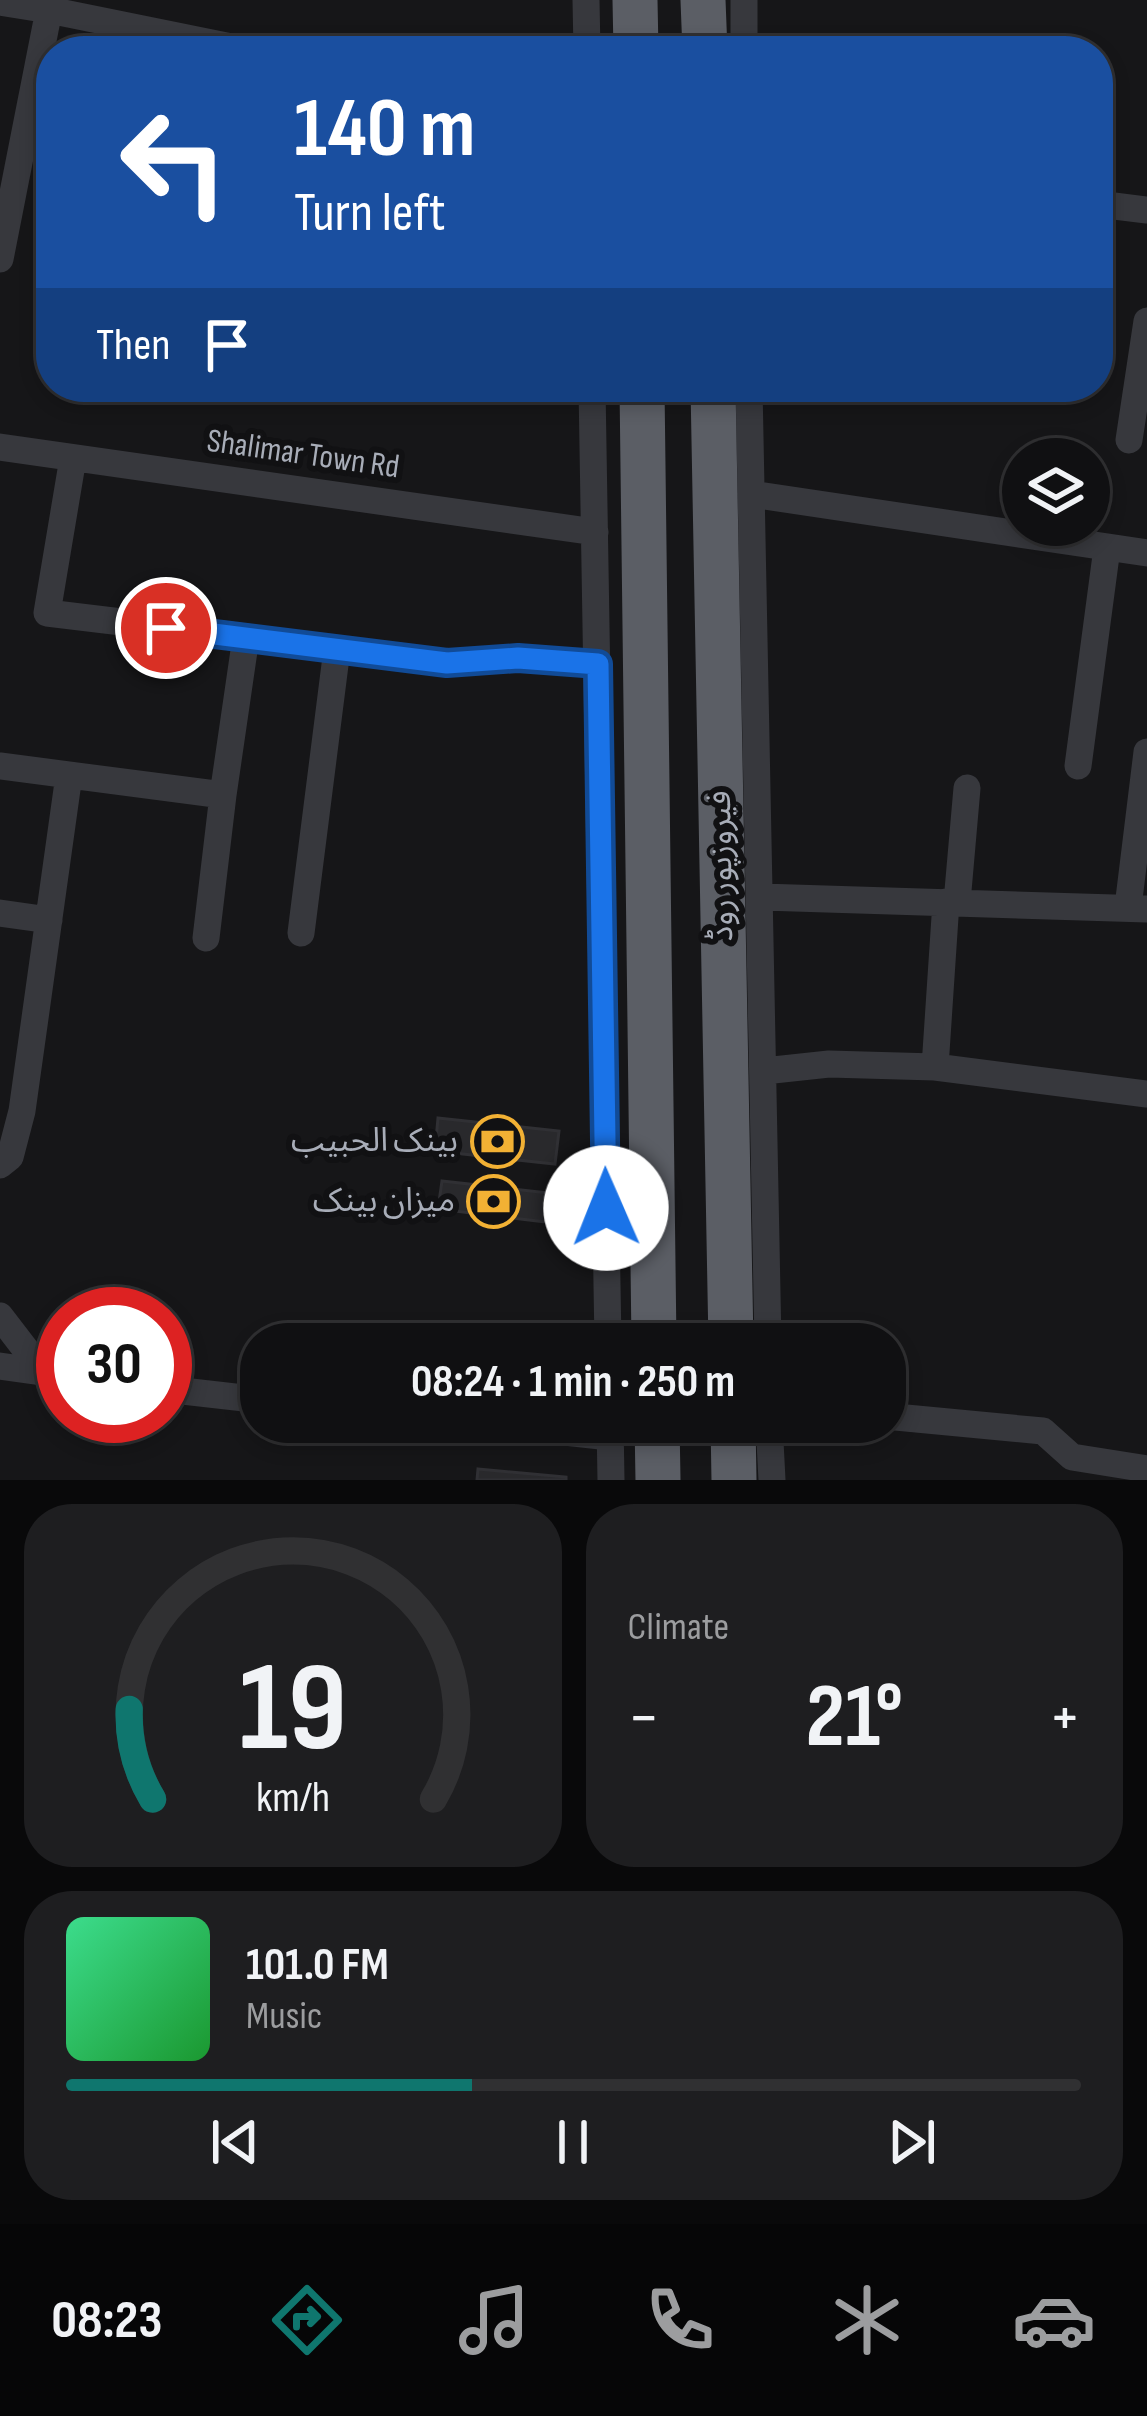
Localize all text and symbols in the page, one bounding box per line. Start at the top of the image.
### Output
text: 140 m [294,79,475,180]
icon: left [96,84,252,240]
text: Turn left [294,181,446,246]
icon: arrive [194,312,260,378]
text: Then [96,318,170,373]
street label: Shalimar Town Rd [204,421,402,487]
map controls [1002,438,1110,546]
button: layers [1002,438,1110,546]
pin [115,577,217,679]
icon: arrive [133,595,199,661]
street label: فیروزپور روڈ [700,790,743,942]
bank icon: بينک الحبيب [469,1113,525,1169]
place label: بينک الحبيب [291,1121,458,1161]
position arrow [543,1145,669,1271]
bank icon: میزان بینک [466,1173,522,1229]
place label: میزان بینک [313,1181,455,1221]
speed limit sign: 30 [36,1287,192,1443]
text: 08:24 · 1 min · 250 m [411,1355,735,1410]
text: Climate [628,1604,729,1651]
text: 19 [239,1636,347,1785]
text: 21° [805,1664,903,1772]
text: − [628,1679,660,1758]
text: + [1049,1679,1081,1758]
text: km/h [256,1771,330,1823]
text: 101.0 FM [246,1938,389,1993]
text: Music [246,1993,322,2040]
icon: previous [202,2109,268,2175]
icon: pause [540,2109,606,2175]
icon: next [879,2109,945,2175]
icon: directions [265,2278,349,2362]
icon: music [452,2278,536,2362]
icon: phone [638,2278,722,2362]
icon: climate [825,2278,909,2362]
icon: car [1012,2278,1096,2362]
text: 08:23 [51,2288,162,2353]

